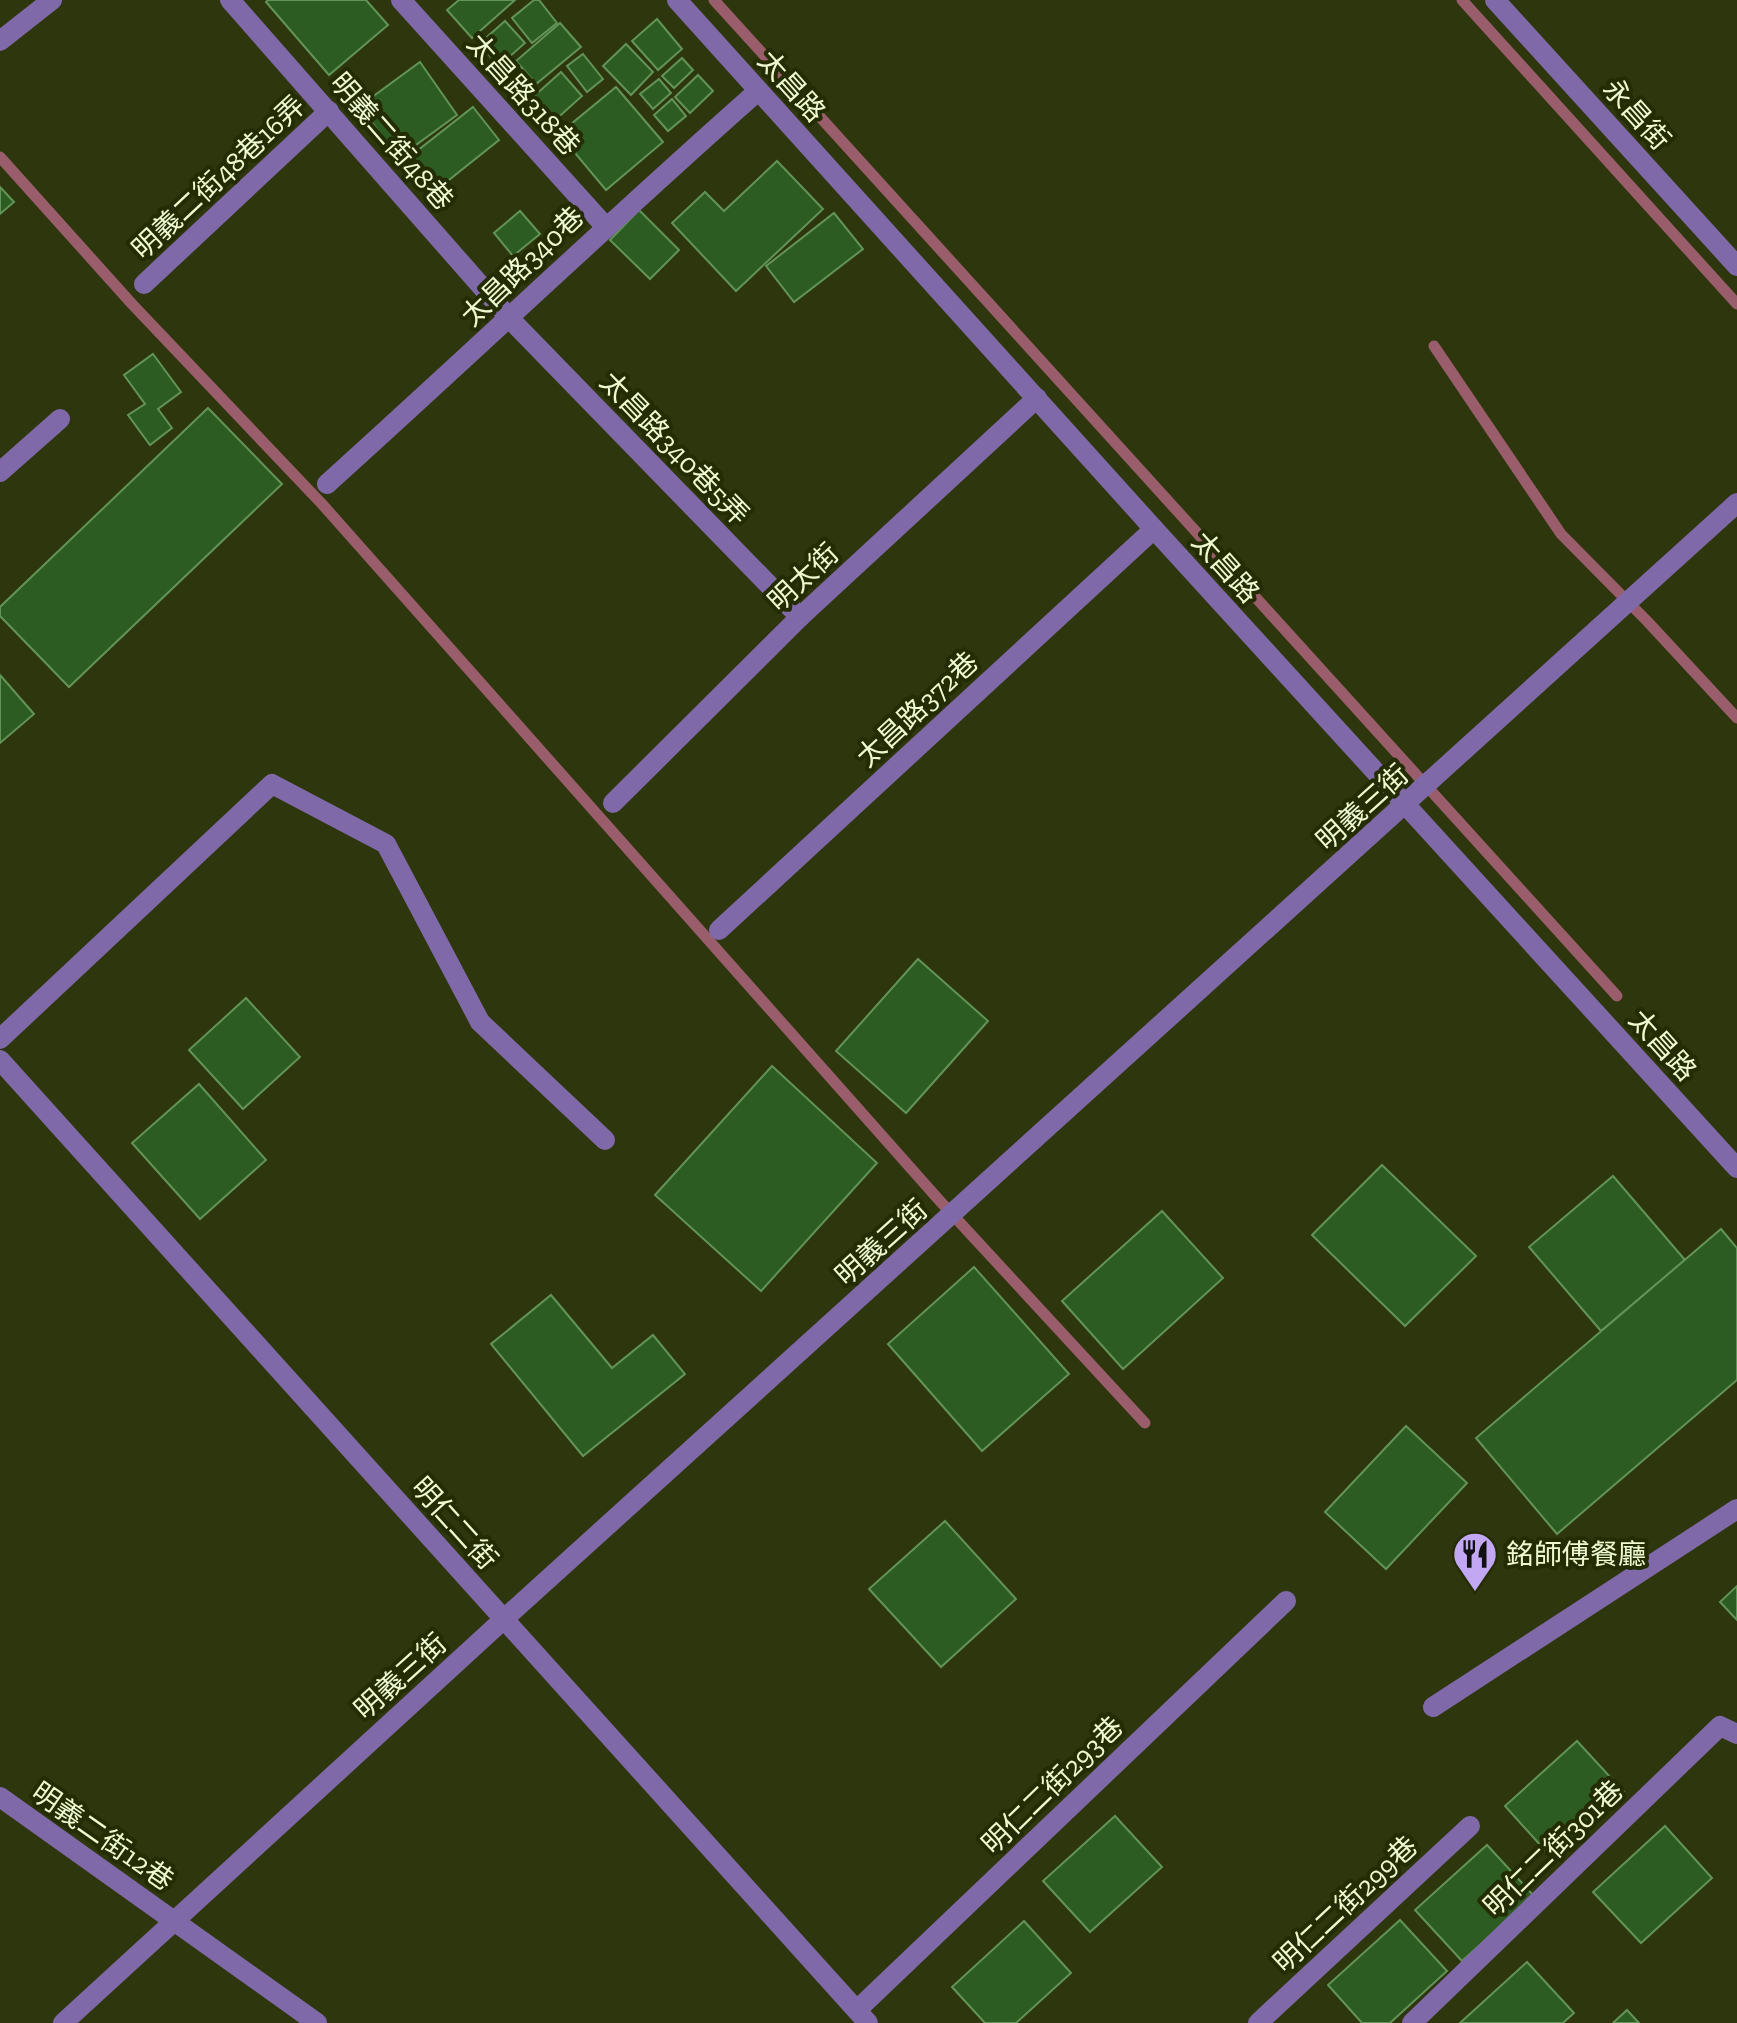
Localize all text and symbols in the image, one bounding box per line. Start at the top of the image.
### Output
street label: 太昌路318巷 [461,27,587,162]
street label: 太昌路 [751,44,832,129]
street label: 明義二街48巷 [323,66,460,216]
street label: 永昌街 [1596,72,1677,157]
street label: 明義二街48巷16弄 [125,89,311,266]
street label: 太昌路340巷 [454,200,590,333]
street label: 太昌路340巷5弄 [594,365,756,531]
street label: 太昌路 [1185,525,1266,610]
street label: 明太街 [761,537,845,618]
street label: 太昌路372巷 [850,645,985,774]
street label: 明義三街 [1310,758,1415,857]
street label: 太昌路 [1622,1003,1703,1088]
street label: 明義三街 [829,1193,934,1292]
street label: 明仁二街 [405,1471,504,1576]
restaurant icon: 銘師傅餐廳 [1451,1530,1499,1593]
place label: 銘師傅餐廳 [1506,1538,1646,1571]
street label: 明義三街 [348,1627,453,1726]
street label: 明仁二街293巷 [975,1710,1130,1861]
street label: 明仁二街301巷 [1477,1774,1630,1923]
street label: 明義二街12巷 [26,1776,180,1897]
street label: 明仁二街299巷 [1267,1829,1424,1979]

